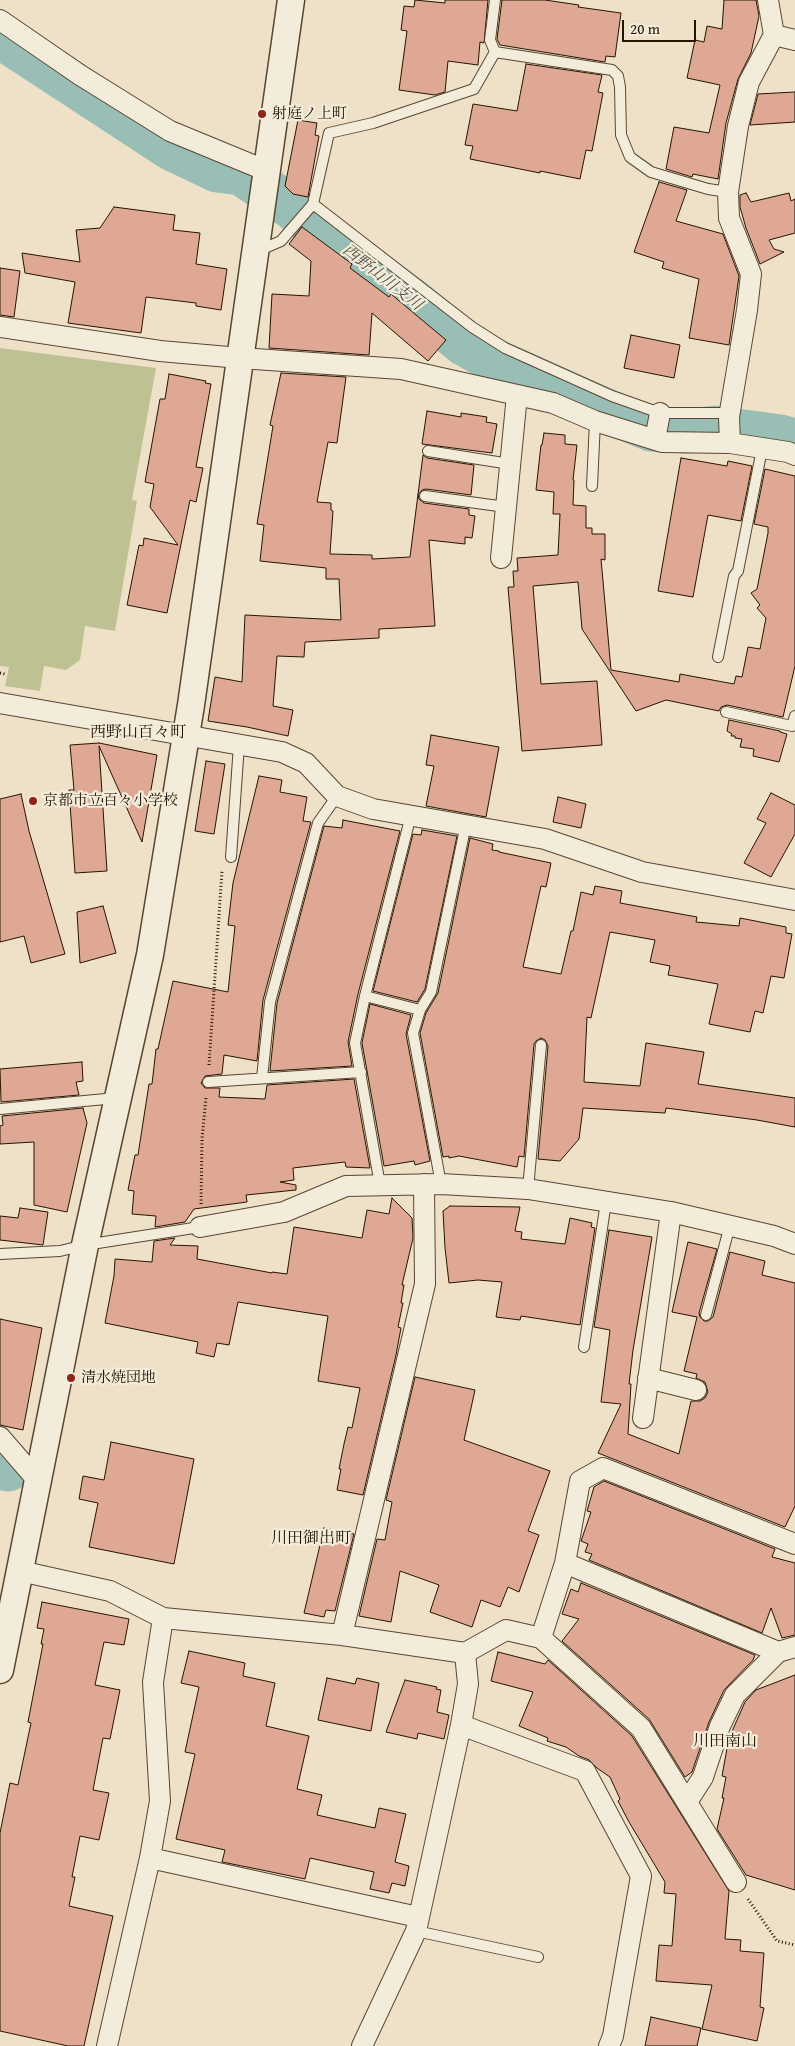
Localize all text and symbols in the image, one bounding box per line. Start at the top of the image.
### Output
scale bar [625,10,699,42]
text: 20 m [630,18,660,39]
place label: 射庭ノ上町 [272,105,347,123]
marker: 射庭ノ上町 [256,108,268,120]
water label: 西野山川支川 [338,241,426,315]
district label: 西野山百々町 [90,723,186,743]
place label: 京都市立百々小学校 [43,792,178,810]
marker: 京都市立百々小学校 [27,795,39,807]
place label: 清水焼団地 [81,1369,156,1387]
marker: 清水焼団地 [65,1372,77,1384]
district label: 川田御出町 [271,1529,351,1549]
district label: 川田南山 [693,1732,757,1752]

